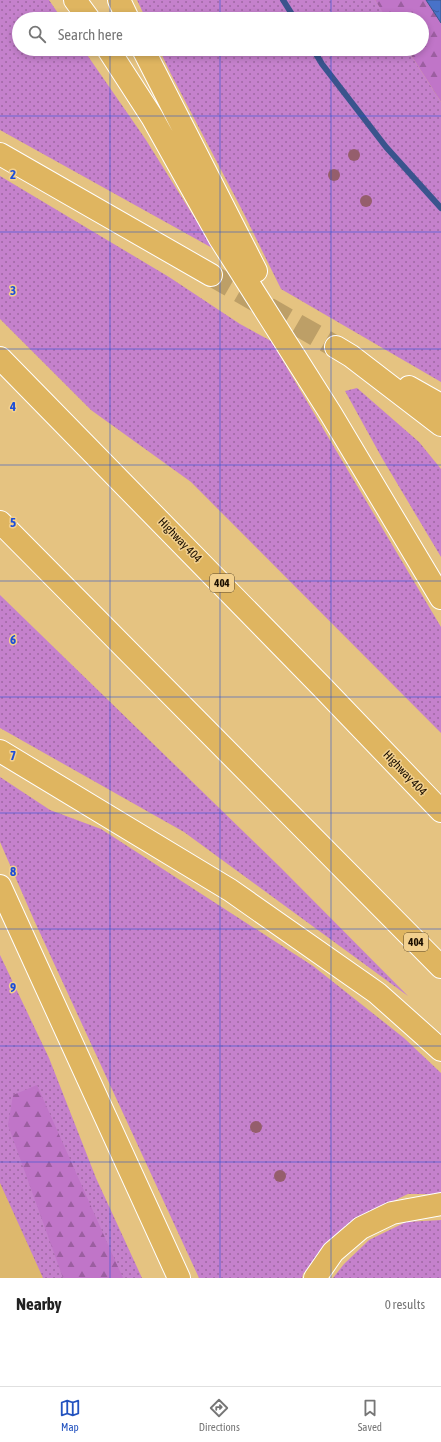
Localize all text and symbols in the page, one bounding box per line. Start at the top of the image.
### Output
search box [12,12,429,56]
icon: search [26,23,48,45]
text: Search here [58,26,123,43]
text: 2 [10,167,16,182]
text: 3 [10,283,16,298]
text: 4 [9,399,16,414]
text: 5 [10,515,16,530]
street label: Highway 404 [155,515,205,566]
road number: 404 [210,574,234,592]
text: 6 [10,632,16,647]
text: 7 [10,748,16,763]
street label: Highway 404 [380,748,430,799]
text: 8 [10,864,16,879]
road number: 404 [404,933,428,951]
text: 9 [10,980,16,995]
text: Nearby [16,1294,62,1314]
text: 0 results [385,1297,425,1312]
tab: Map [59,1397,81,1433]
tab: Directions [199,1397,240,1433]
tab: Saved [358,1397,382,1433]

